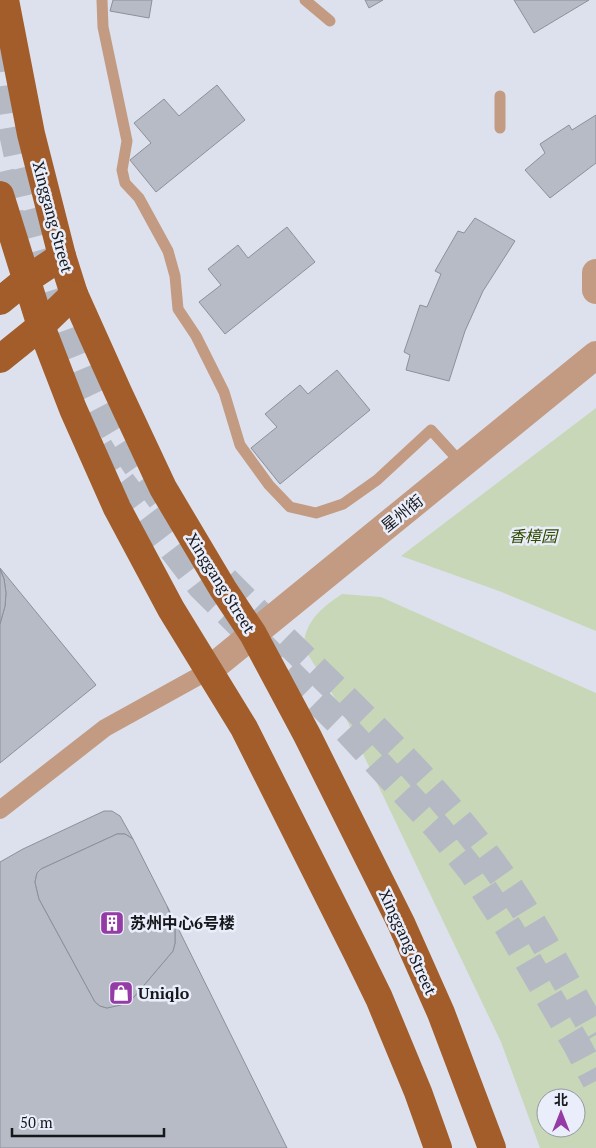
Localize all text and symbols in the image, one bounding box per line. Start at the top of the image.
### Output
street label: Xinggang Street [28,159,78,275]
street label: 星州街 [376,489,428,537]
park label: 香樟园 [509,525,559,547]
street label: Xinggang Street [181,529,261,637]
street label: Xinggang Street [374,885,442,999]
building icon: 苏州中心6号楼 [99,910,125,936]
place label: 苏州中心6号楼 [130,912,235,934]
shop icon: Uniqlo [108,980,134,1006]
place label: Uniqlo [138,982,190,1004]
north arrow [536,1088,586,1138]
text: 北 [554,1090,568,1109]
scale bar [12,1106,165,1138]
text: 50 m [20,1112,53,1132]

